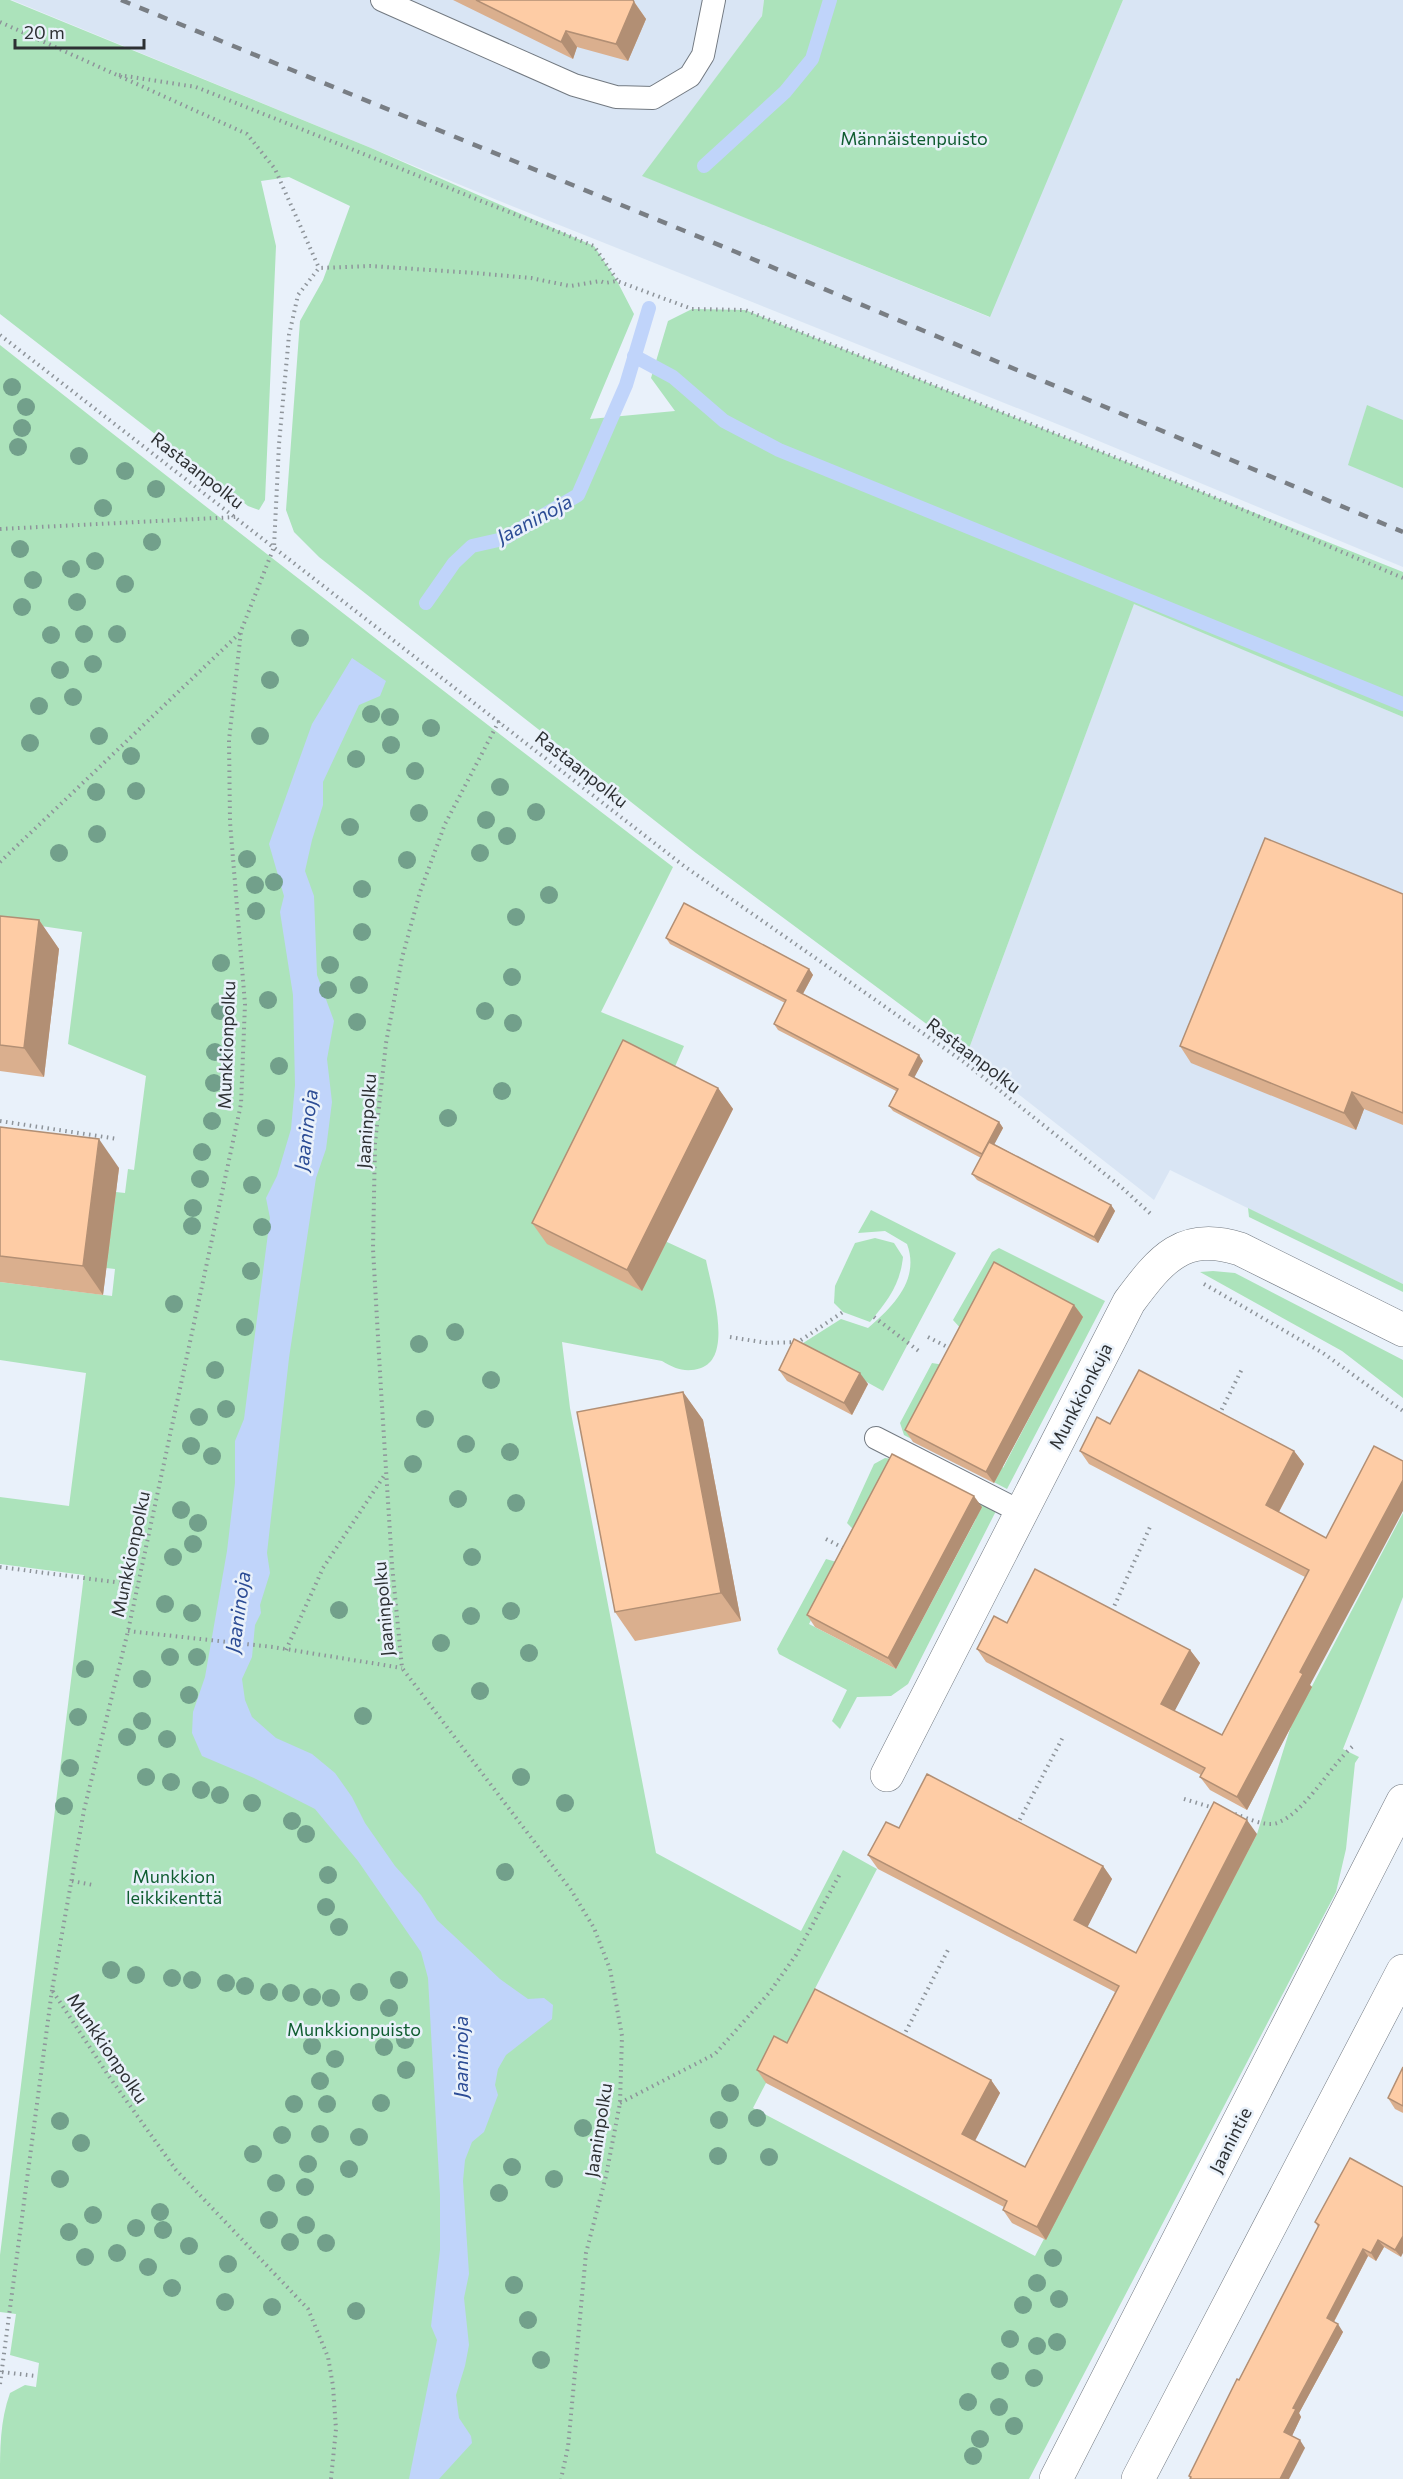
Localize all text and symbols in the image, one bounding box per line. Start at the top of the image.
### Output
scale bar [15,12,144,50]
text: 20 m [24,21,65,43]
park label: Männäistenpuisto [840,127,988,149]
street label: Rastaanpolku [147,427,249,513]
water label: Jaaninoja [490,488,576,549]
street label: Rastaanpolku [531,726,633,812]
street label: Munkkionpolku [213,980,239,1110]
street label: Rastaanpolku [923,1013,1025,1097]
street label: Jaaninpolku [352,1073,380,1169]
water label: Jaaninoja [288,1088,322,1174]
street label: Munkkionkuja [1044,1339,1116,1453]
street label: Munkkionpolku [106,1489,154,1619]
street label: Jaaninpolku [368,1561,398,1657]
water label: Jaaninoja [219,1570,255,1656]
park label: Munkkion leikkikenttä [126,1865,222,1908]
street label: Munkkionpolku [63,1989,153,2107]
water label: Jaaninoja [448,2016,472,2100]
park label: Munkkionpuisto [287,2018,421,2040]
street label: Jaaninpolku [580,2081,616,2179]
street label: Jaanintie [1204,2103,1256,2177]

